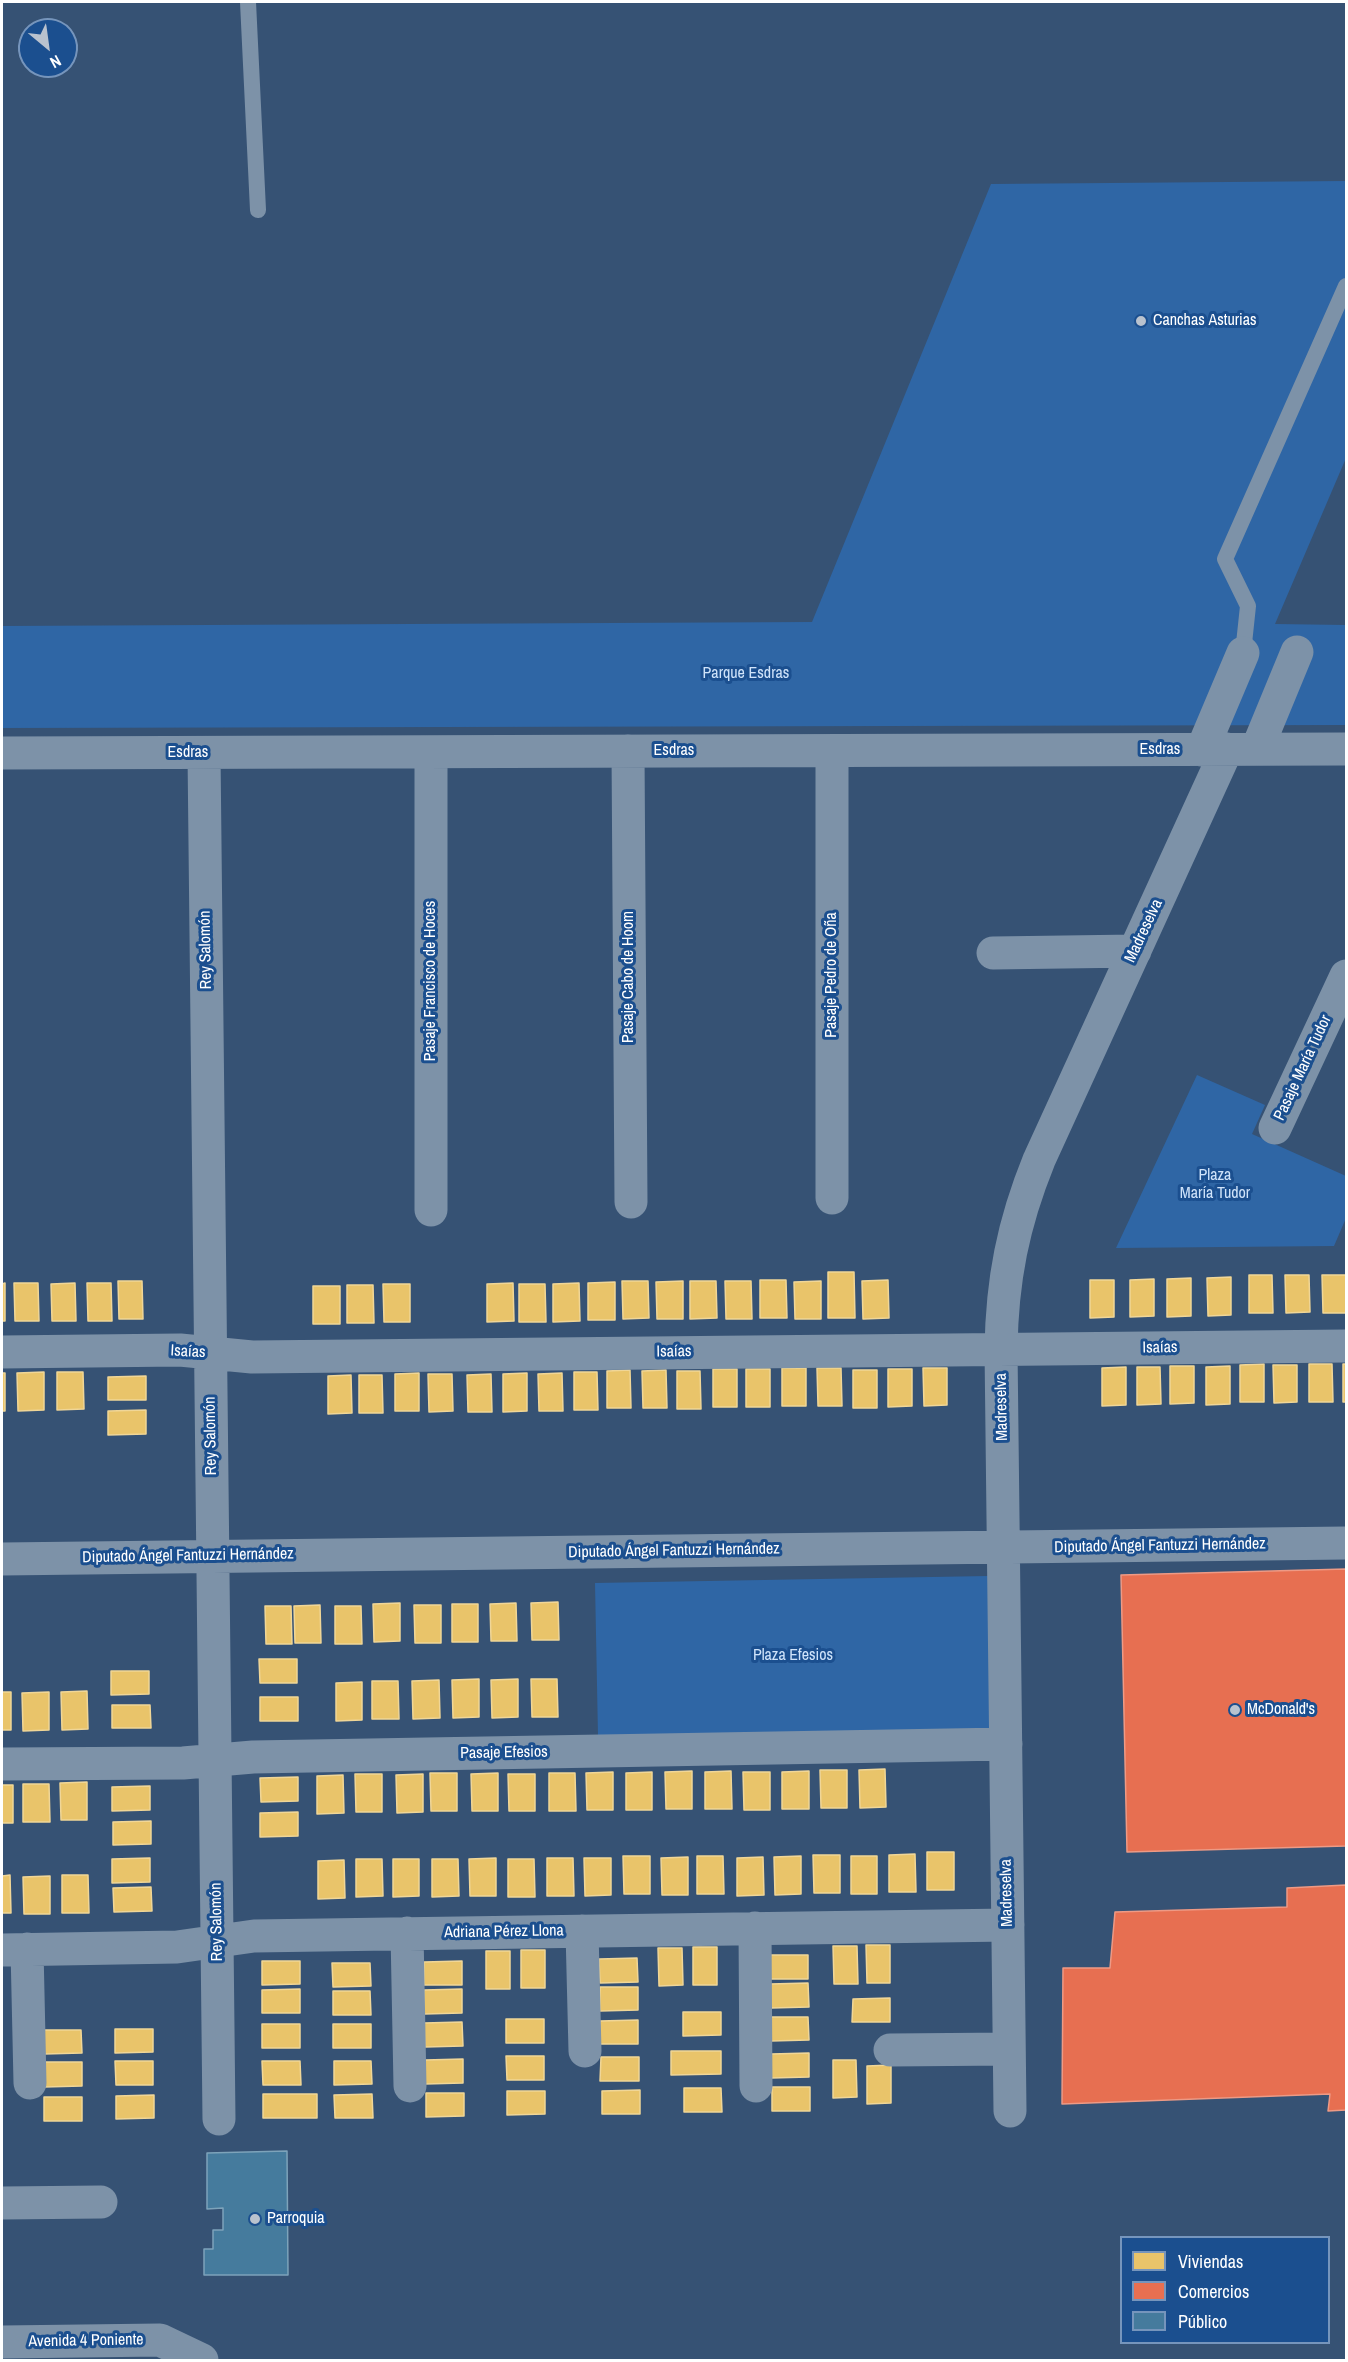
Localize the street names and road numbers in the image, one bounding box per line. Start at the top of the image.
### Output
street label: Esdras [1140,740,1180,760]
street label: Esdras [654,741,694,761]
street label: Esdras [168,743,208,763]
street label: Madreselva [1121,896,1167,966]
street label: Pasaje Francisco de Hoces [421,901,441,1061]
street label: Rey Salomón [196,910,216,990]
street label: Pasaje Cabo de Hoom [619,911,639,1043]
street label: Pasaje Pedro de Oña [822,912,842,1038]
street label: Pasaje María Tudor [1270,1012,1336,1124]
street label: Isaías [1142,1338,1178,1358]
street label: Isaías [170,1341,206,1363]
street label: Isaías [656,1342,692,1362]
street label: Madreselva [992,1373,1012,1441]
street label: Rey Salomón [201,1396,221,1476]
street label: Diputado Ángel Fantuzzi Hernández [1054,1535,1266,1557]
street label: Diputado Ángel Fantuzzi Hernández [568,1540,780,1562]
street label: Diputado Ángel Fantuzzi Hernández [82,1545,294,1567]
street label: Pasaje Efesios [460,1743,548,1763]
street label: Madreselva [997,1859,1017,1927]
street label: Rey Salomón [207,1882,227,1962]
street label: Adriana Pérez Llona [444,1921,564,1943]
street label: Avenida 4 Poniente [28,2330,144,2352]

